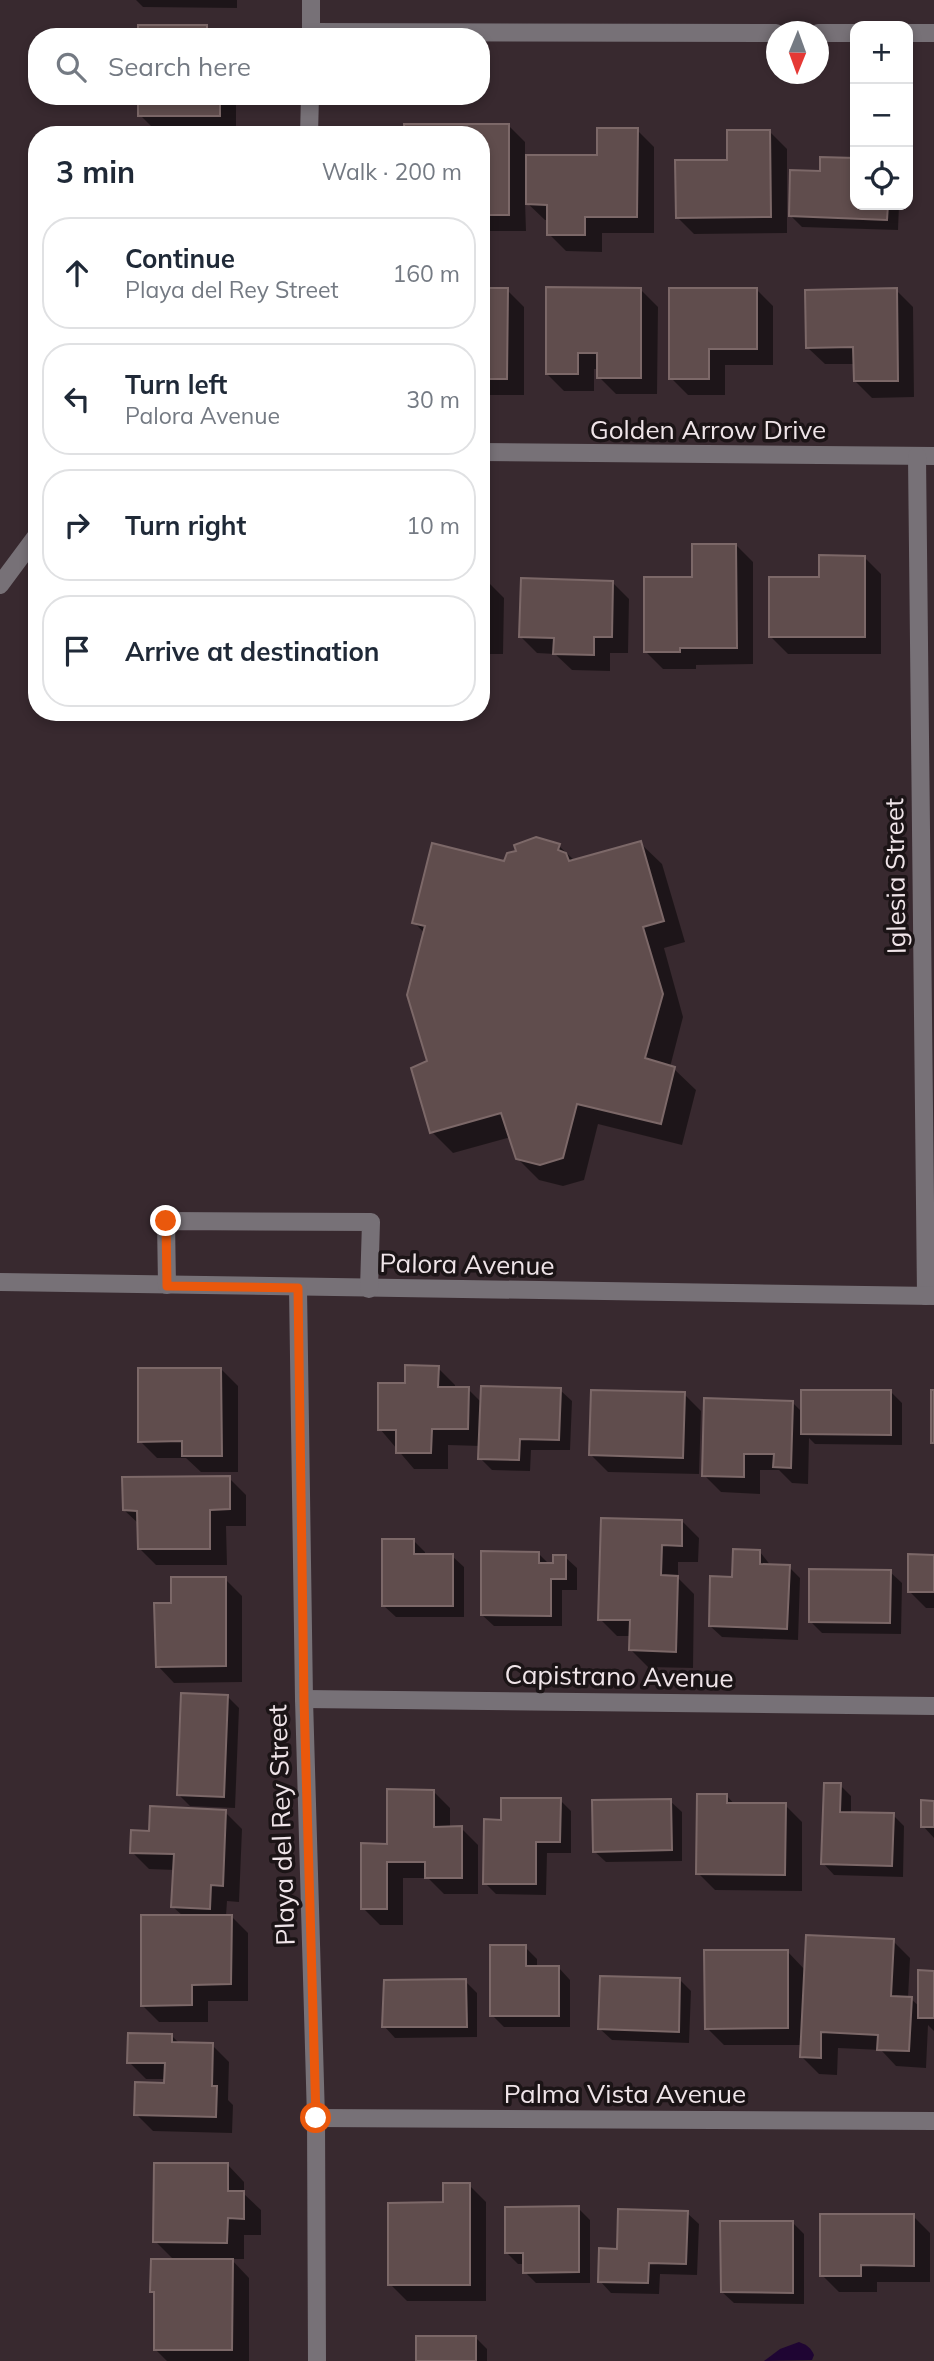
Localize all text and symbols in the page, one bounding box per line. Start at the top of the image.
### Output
north arrow [766,21,829,84]
map controls [850,21,913,210]
button: + [850,21,913,84]
search box [28,28,490,105]
icon: search [52,48,90,86]
text: Search here [108,50,251,83]
button: − [850,84,913,147]
button: locate [850,147,913,210]
text: 3 min [56,153,135,191]
text: Walk · 200 m [322,157,462,186]
text: Continue [125,242,235,275]
icon: ahead [58,254,96,292]
text: 160 m [392,259,460,288]
text: Playa del Rey Street [125,275,339,304]
text: Turn left [125,368,227,401]
icon: left [58,380,96,418]
text: 30 m [406,385,460,414]
text: Palora Avenue [125,401,280,430]
street label: Golden Arrow Drive [590,413,826,446]
icon: right [58,506,96,544]
text: Turn right [125,509,246,542]
text: 10 m [406,511,460,540]
icon: arrive [58,632,96,670]
text: Arrive at destination [125,635,380,668]
street label: Iglesia Street [877,798,913,954]
route end [150,1205,181,1236]
street label: Palora Avenue [379,1246,555,1282]
street label: Capistrano Avenue [504,1658,734,1694]
street label: Playa del Rey Street [260,1704,302,1946]
street label: Palma Vista Avenue [504,2077,746,2110]
route start [300,2102,331,2133]

